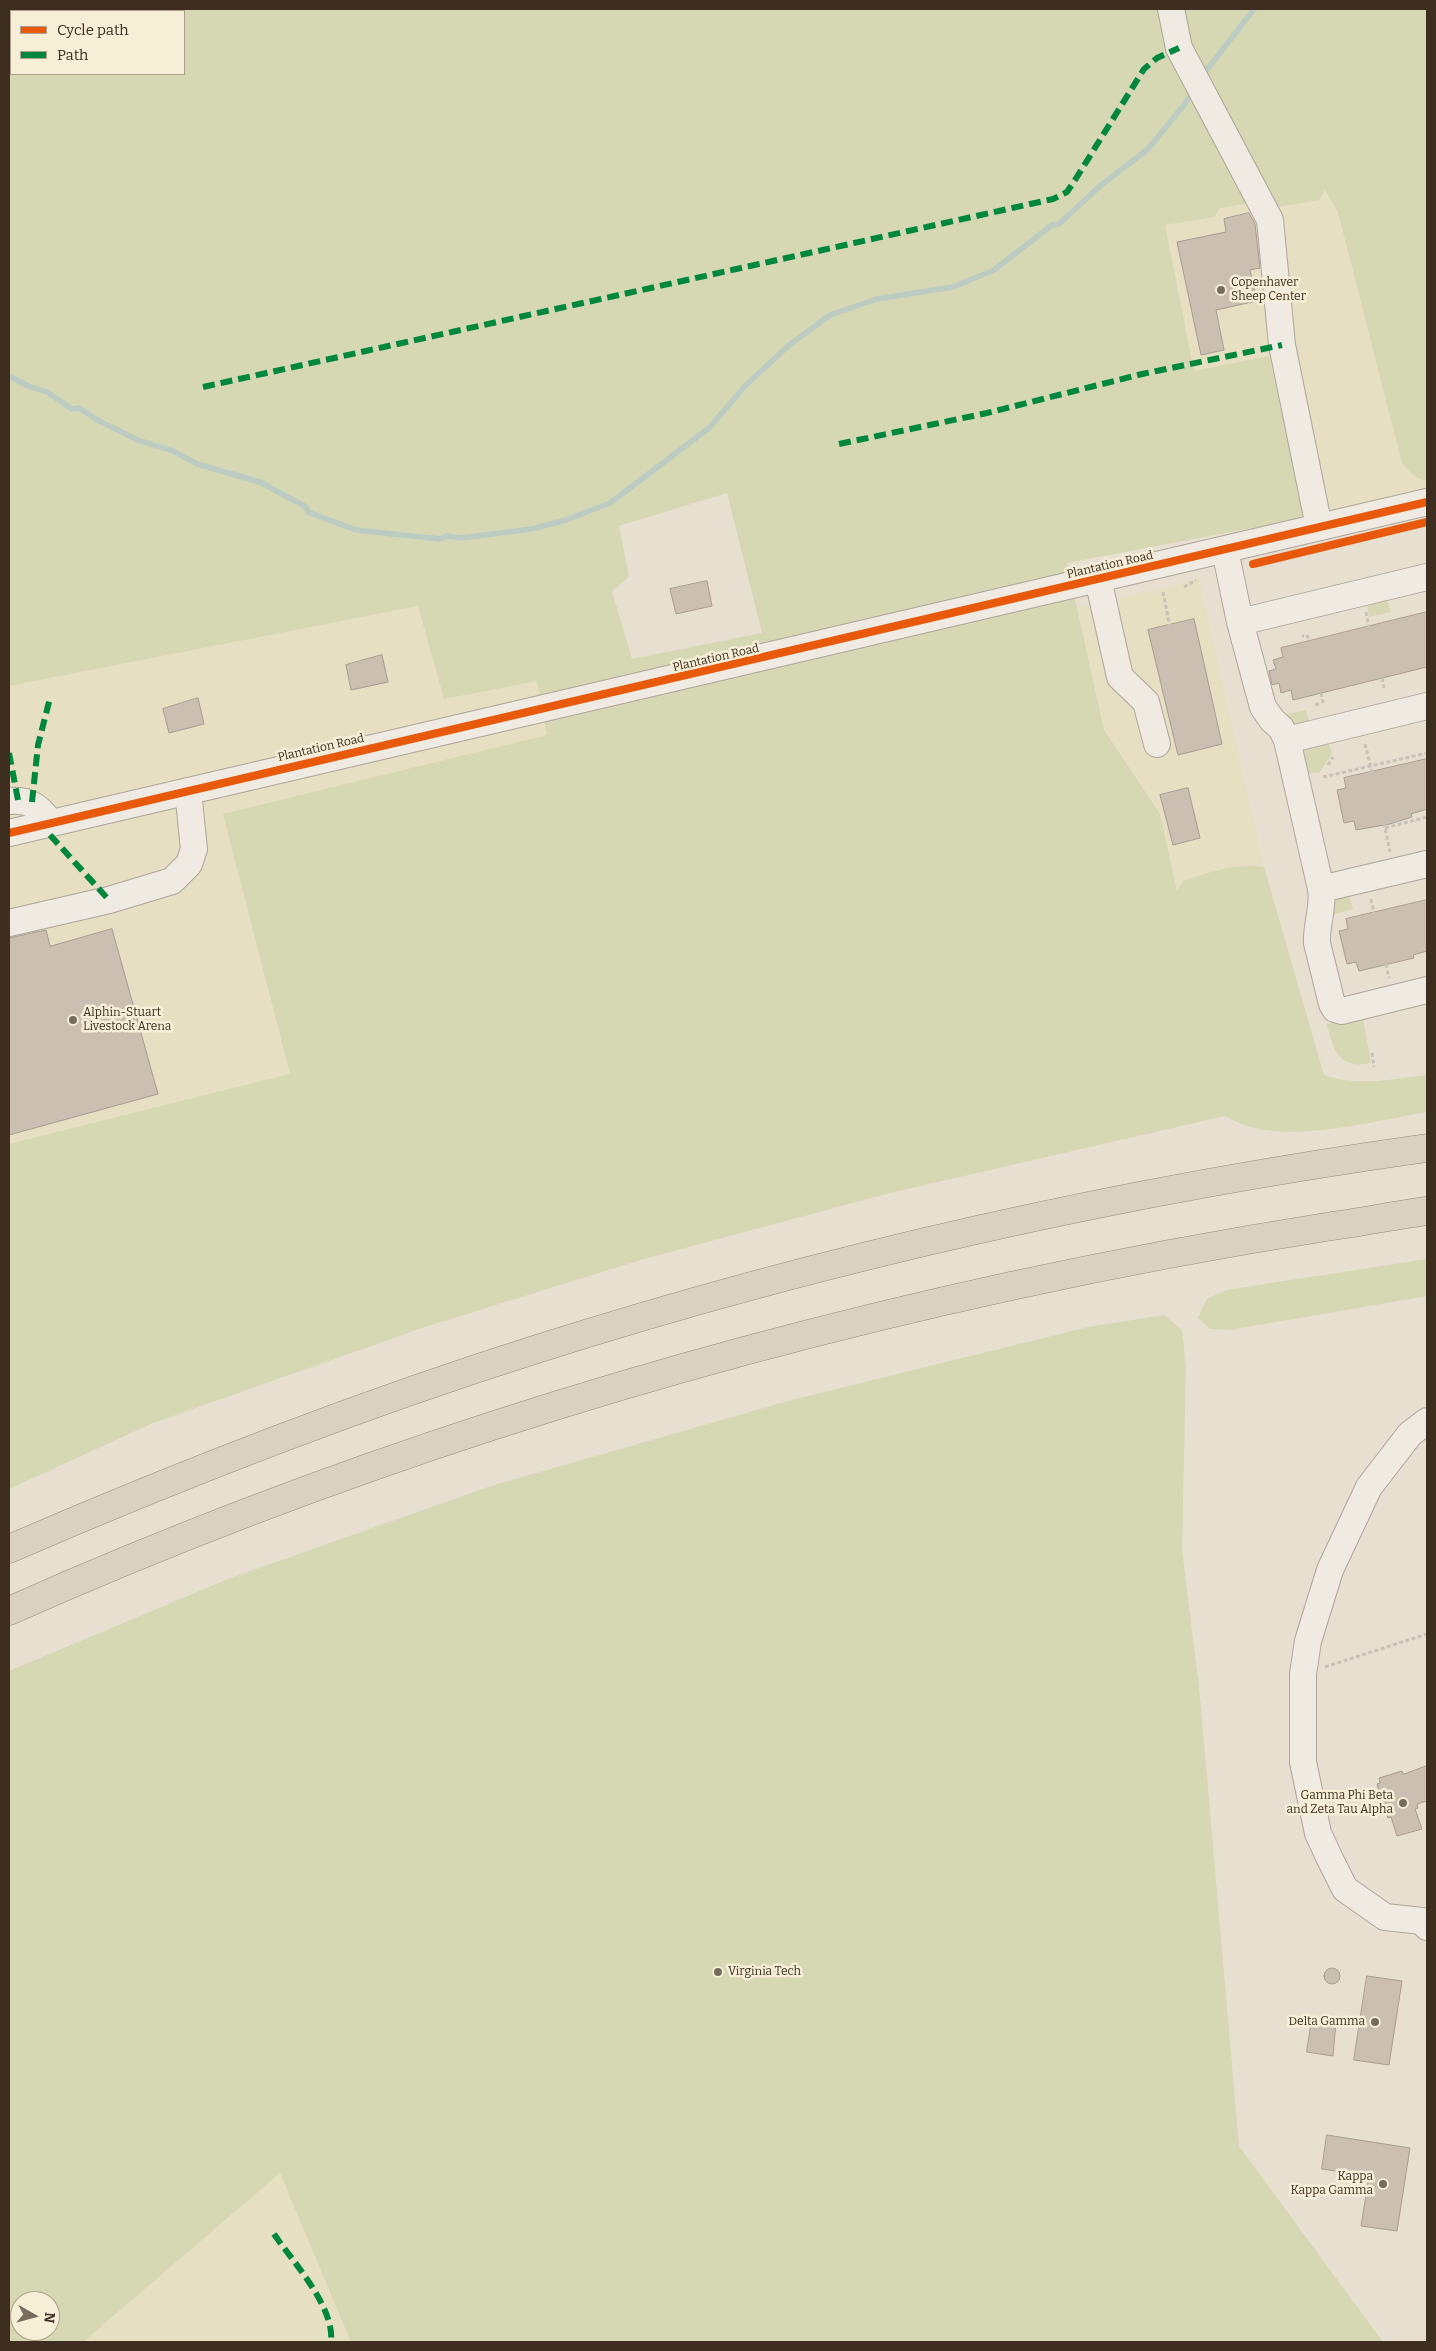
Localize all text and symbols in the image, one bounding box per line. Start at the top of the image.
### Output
legend [10,10,185,75]
text: Cycle path [57,21,129,39]
text: Path [57,46,88,64]
place label: Copenhaver Sheep Center [1231,276,1306,304]
marker: Copenhaver Sheep Center [1215,284,1227,296]
street label: Plantation Road [1065,548,1155,582]
street label: Plantation Road [671,641,761,675]
street label: Plantation Road [276,731,366,765]
place label: Alphin-Stuart Livestock Arena [83,1006,171,1034]
marker: Alphin-Stuart Livestock Arena [67,1014,79,1026]
place label: Gamma Phi Beta and Zeta Tau Alpha [1287,1789,1393,1817]
marker: Gamma Phi Beta and Zeta Tau Alpha [1397,1797,1409,1809]
place label: Virginia Tech [728,1965,801,1979]
marker: Virginia Tech [712,1966,724,1978]
place label: Delta Gamma [1289,2015,1365,2029]
marker: Delta Gamma [1369,2016,1381,2028]
place label: Kappa Kappa Gamma [1290,2170,1373,2198]
marker: Kappa Kappa Gamma [1377,2178,1389,2190]
north arrow [10,2291,60,2341]
text: N [40,2311,58,2324]

